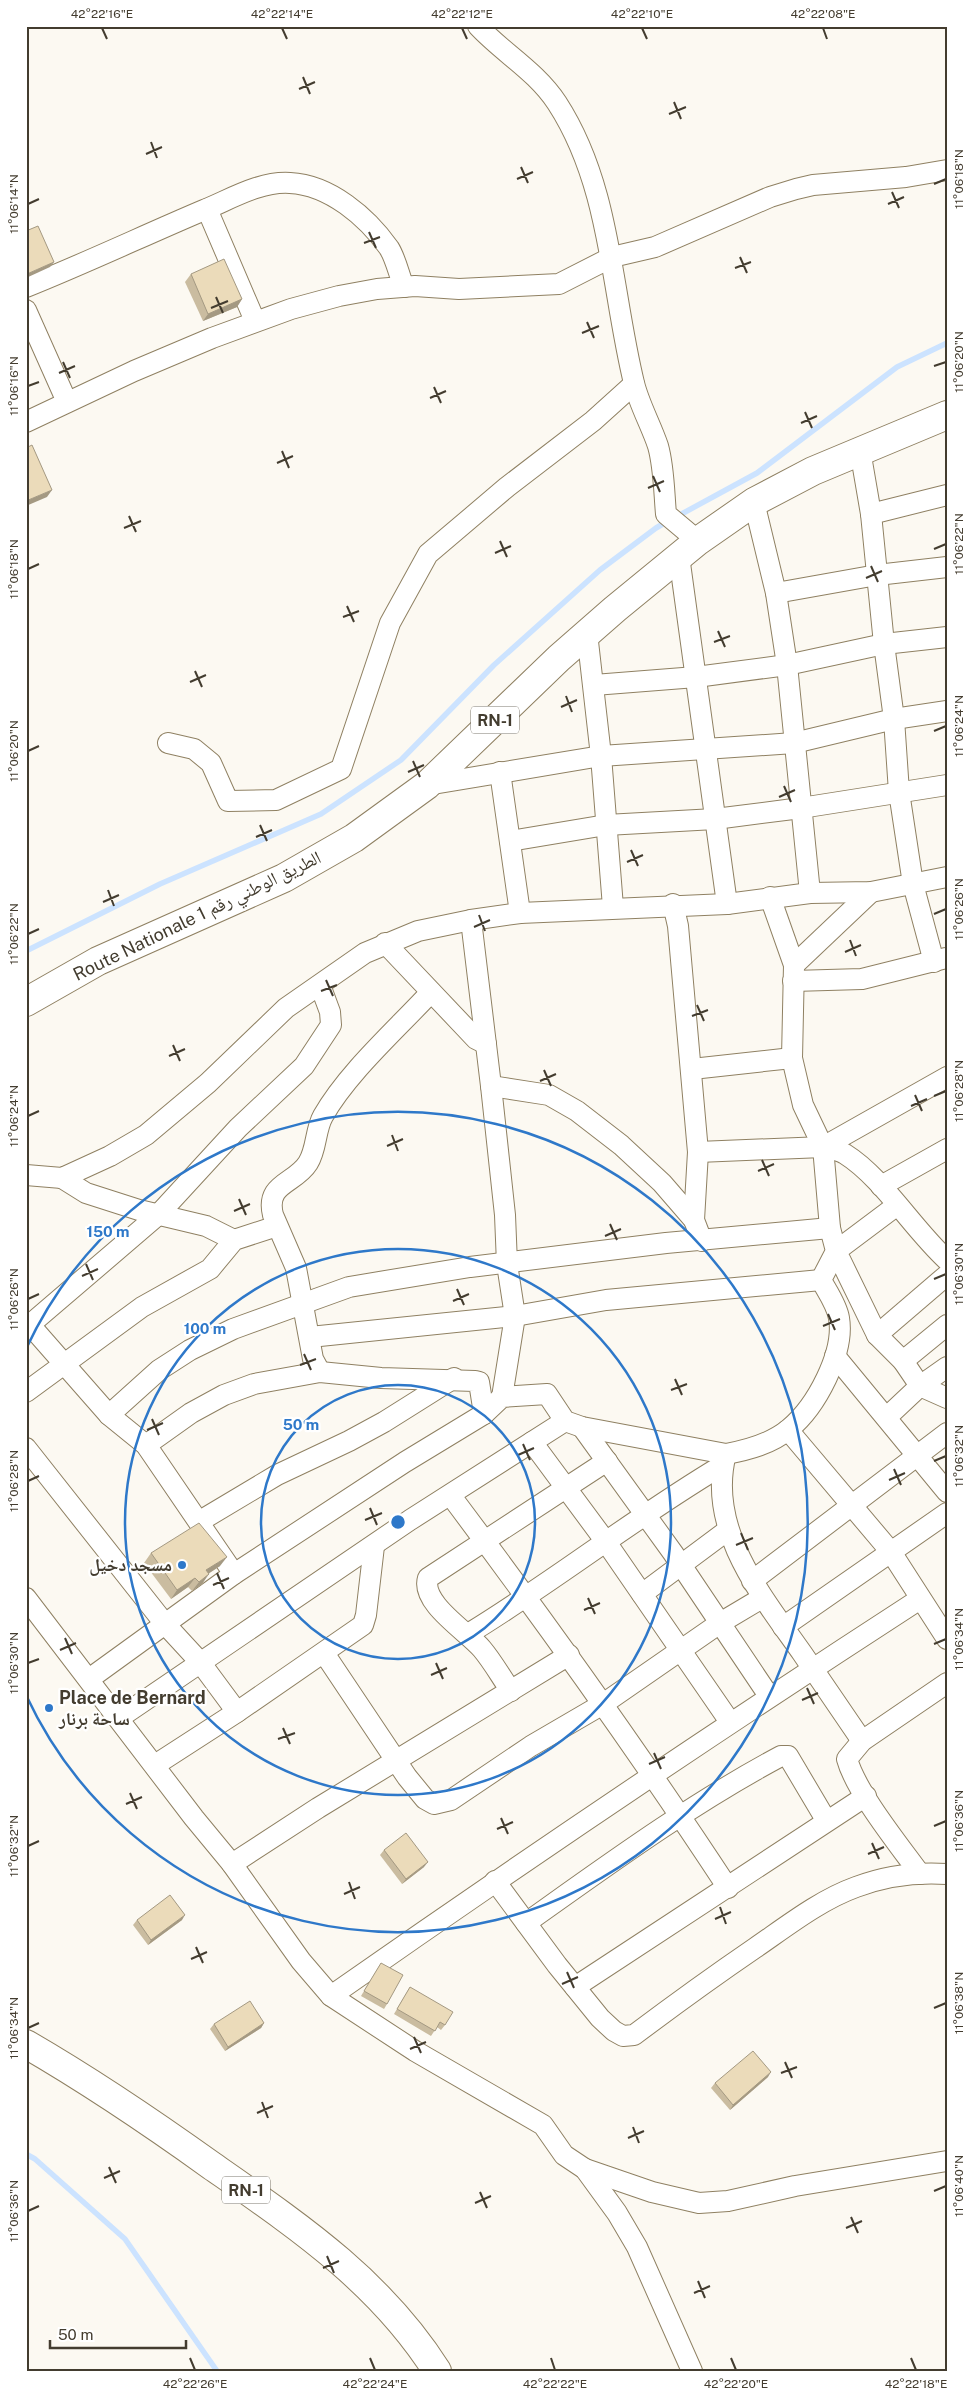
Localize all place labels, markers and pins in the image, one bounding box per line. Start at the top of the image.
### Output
centre of rings [389,1513,407,1531]
place label: مسجد دخيل [89,1554,172,1576]
marker: مسجد دخيل [176,1559,188,1571]
place label: Place de Bernard ساحة برنار [58,1687,206,1730]
marker: Place de Bernard ساحة برنار [43,1702,55,1714]

